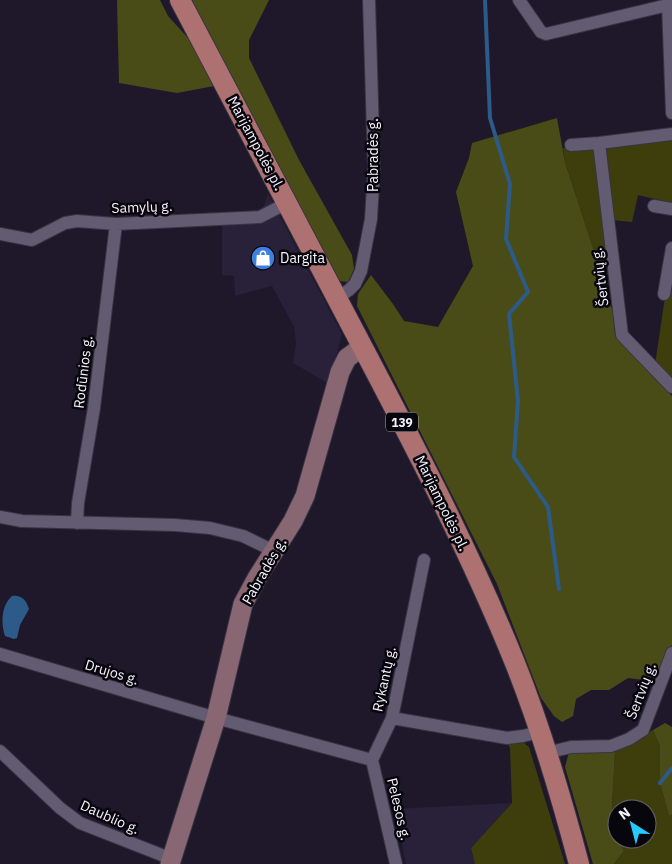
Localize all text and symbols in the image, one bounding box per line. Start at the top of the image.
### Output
street label: Marijampolės pl. [224,93,288,193]
street label: Pabradės g. [364,118,382,192]
street label: Samylų g. [111,197,173,217]
shop icon: Dargita [250,245,276,271]
street label: Šertvių g. [586,247,613,307]
place label: Dargita [280,249,325,267]
street label: Rodūnios g. [70,334,96,410]
road number: 139 [386,412,418,432]
street label: Marijampolės pl. [411,452,473,554]
street label: Pabradės g. [238,535,290,607]
street label: Rykantų g. [368,645,400,713]
street label: Drujos g. [83,655,141,689]
street label: Šertvių g. [621,660,660,722]
street label: Pelesos g. [383,776,415,842]
street label: Daublio g. [78,796,142,838]
north arrow [607,799,657,849]
text: N [615,803,634,824]

